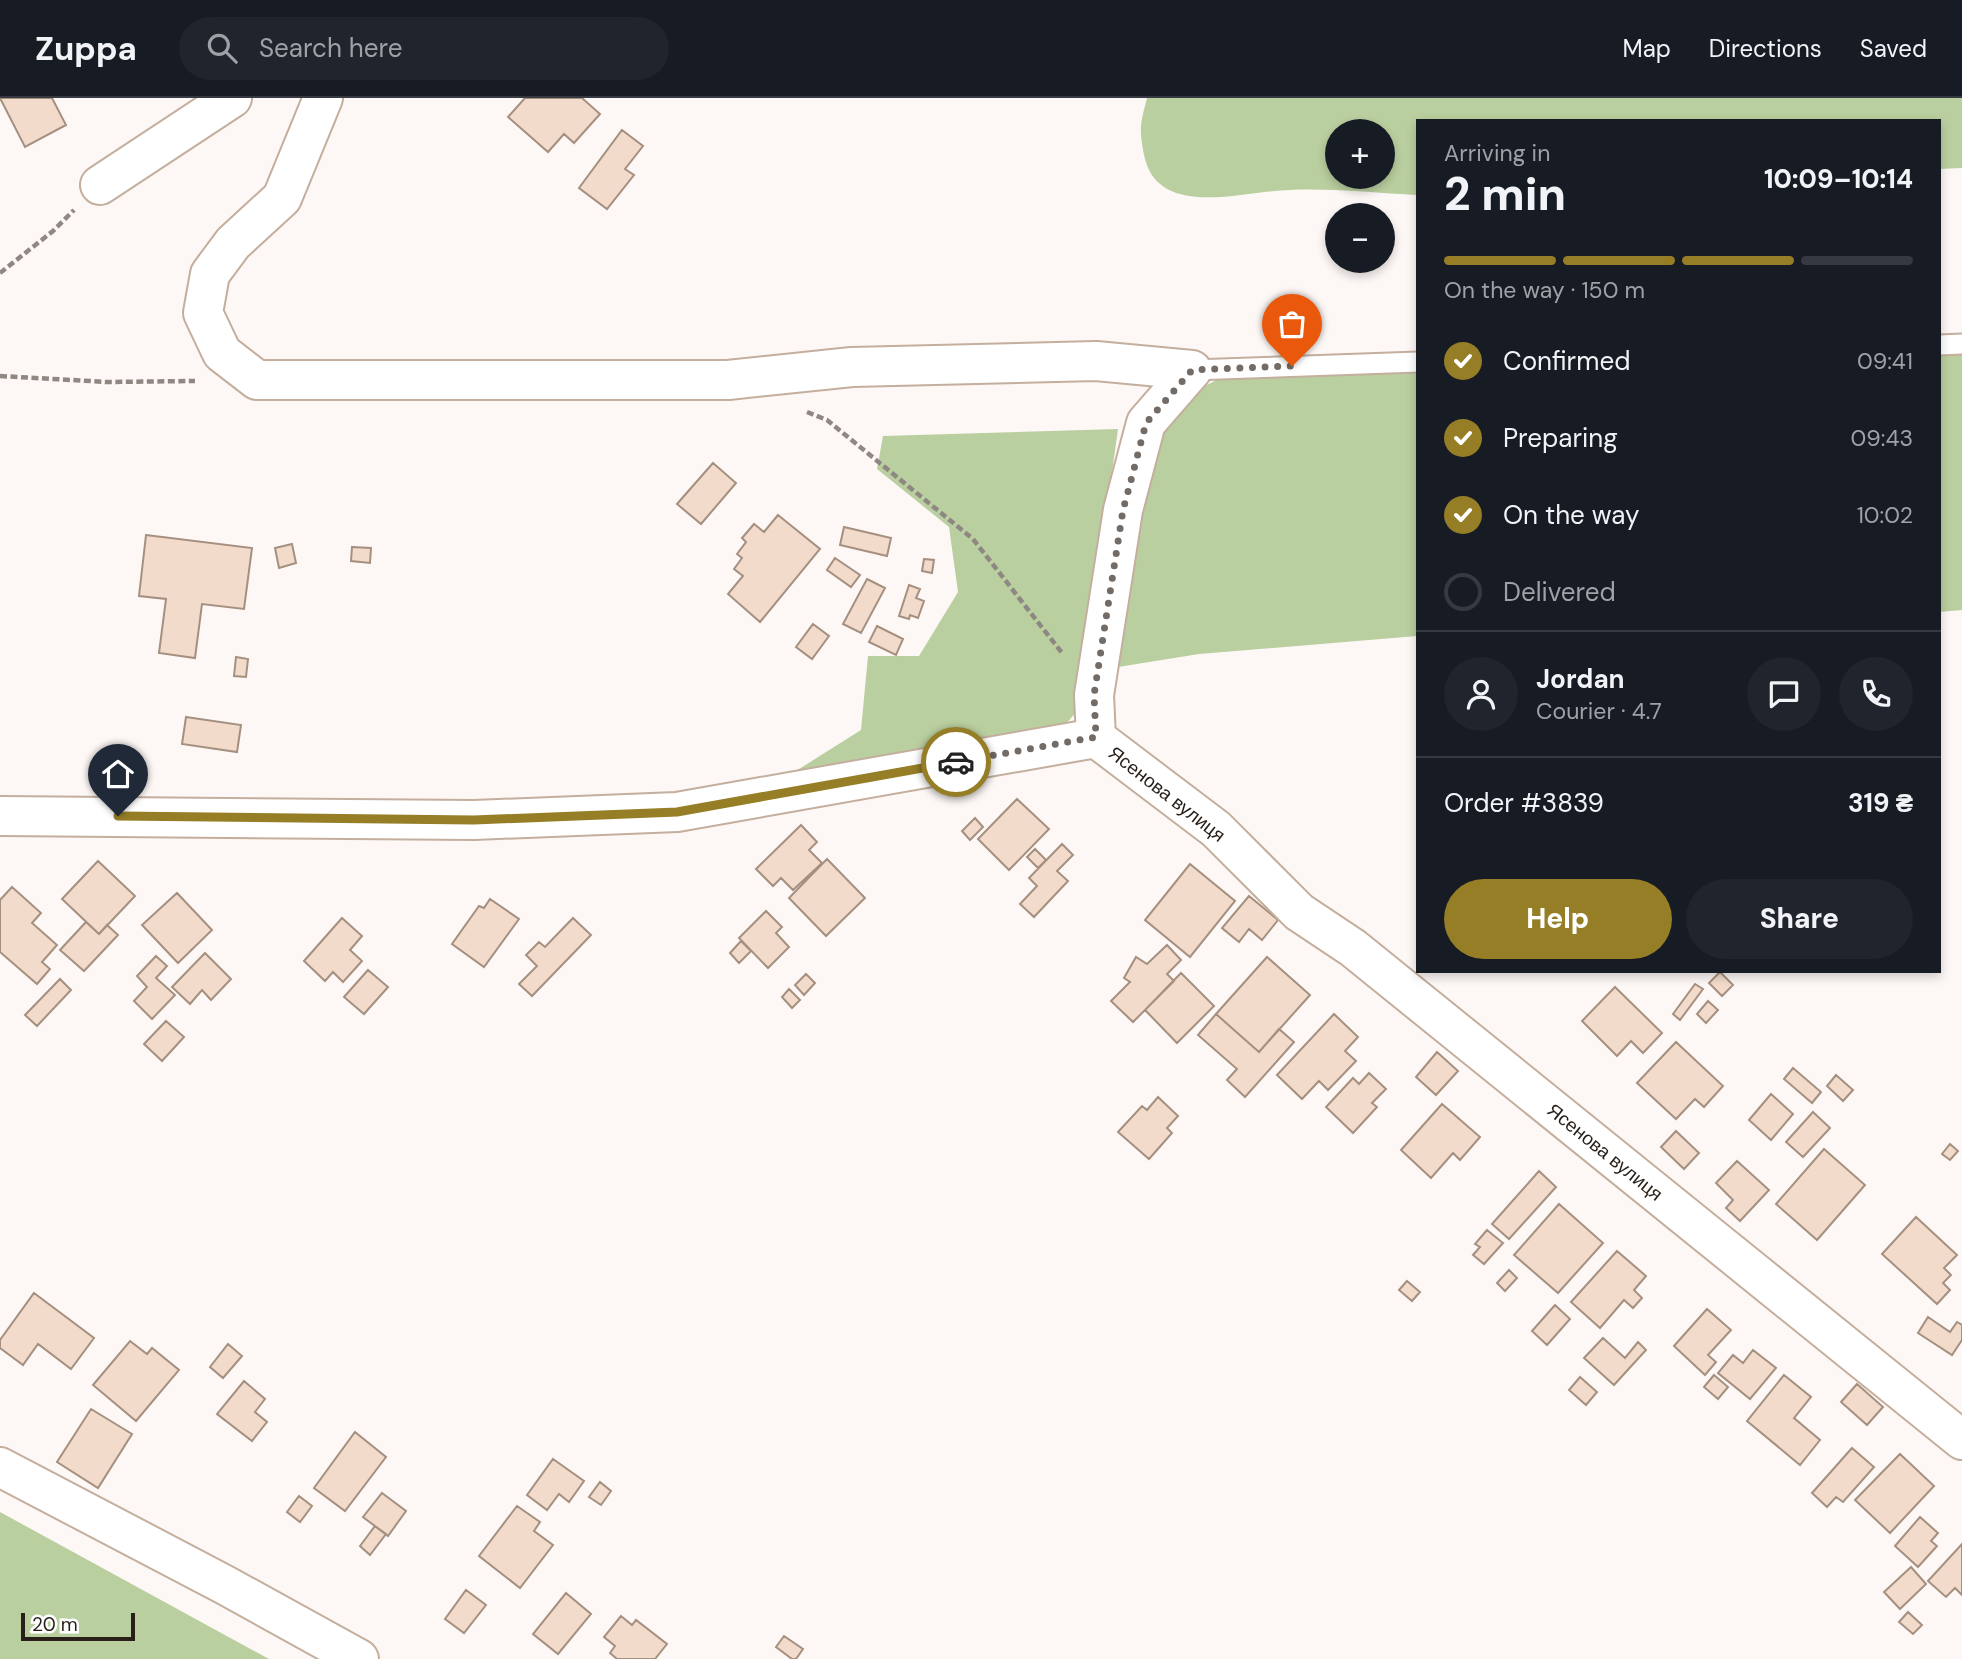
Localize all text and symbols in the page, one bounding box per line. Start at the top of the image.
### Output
search box [179,17,669,80]
text: Zuppa [35,27,137,70]
icon: search [203,29,241,67]
text: Search here [259,31,402,65]
text: Map [1623,33,1671,64]
text: Directions [1709,33,1822,64]
text: Saved [1860,33,1927,64]
map controls [1325,119,1395,273]
button: + [1325,119,1395,189]
text: Arriving in [1444,138,1550,168]
text: 10:09–10:14 [1764,162,1913,196]
text: 2 min [1444,164,1566,224]
button: − [1325,203,1395,273]
text: On the way · 150 m [1444,275,1645,305]
pin [1262,294,1322,366]
icon: bag [1273,305,1311,343]
icon: check [1444,342,1482,380]
text: Confirmed [1503,344,1630,378]
text: 09:41 [1857,346,1913,376]
icon: check [1444,419,1482,457]
text: Preparing [1503,421,1618,455]
text: 09:43 [1851,423,1913,453]
icon: check [1444,496,1482,534]
text: On the way [1503,498,1639,532]
text: 10:02 [1857,500,1913,530]
text: Delivered [1503,575,1616,609]
button: person [1444,657,1518,731]
button: chat [1747,657,1821,731]
button: phone [1839,657,1913,731]
text: Jordan [1536,662,1625,696]
text: Courier · 4.7 [1536,696,1662,726]
courier [921,727,991,797]
street label: Ясенова вулиця [1103,740,1231,848]
icon: car [937,743,975,781]
pin [88,744,148,816]
icon: home [99,755,137,793]
text: Order #3839 [1444,786,1604,820]
text: 319 ₴ [1848,786,1913,820]
button: Help [1444,879,1672,959]
button: Share [1686,879,1913,959]
street label: Ясенова вулиця [1542,1098,1668,1206]
scale bar [21,1610,135,1642]
text: 20 m [32,1612,78,1637]

